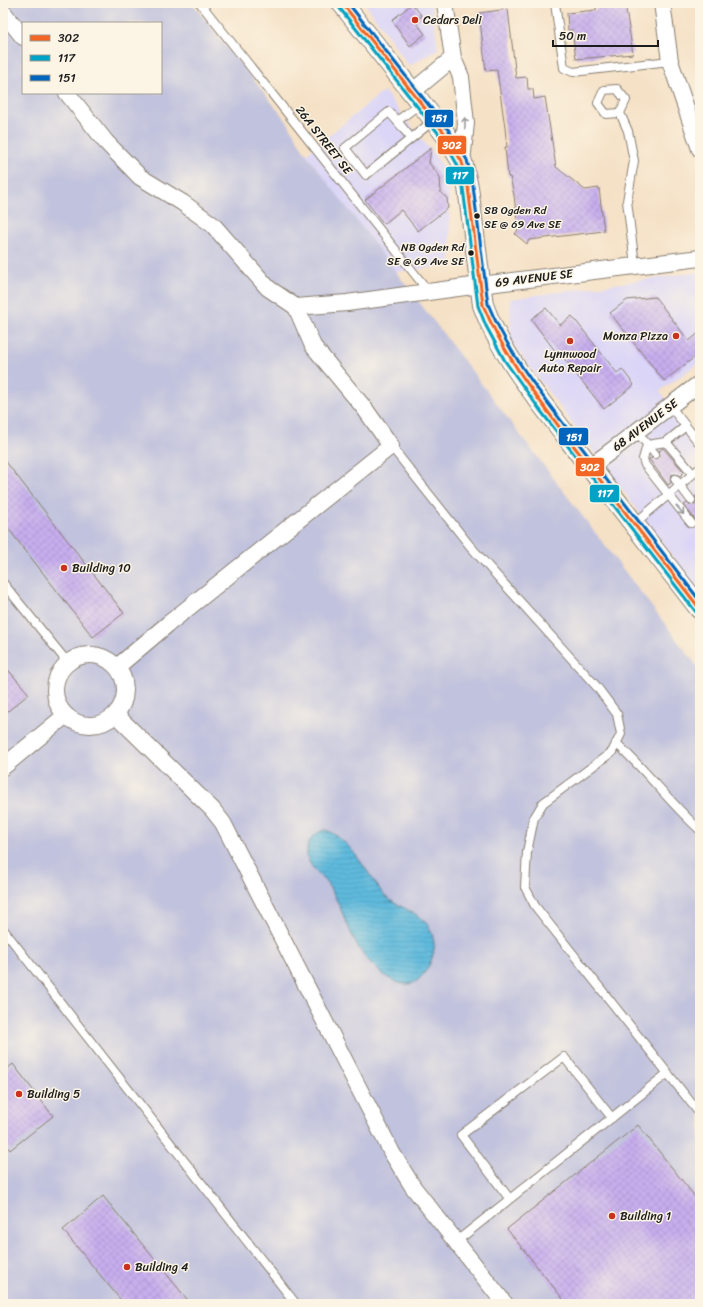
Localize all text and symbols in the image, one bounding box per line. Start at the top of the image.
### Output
place label: Cedars Deli [423,9,482,31]
marker: Cedars Deli [410,15,420,25]
legend [22,22,162,94]
scale bar [553,22,658,48]
text: 50 m [559,25,586,47]
text: 302 [58,27,79,49]
text: 117 [58,47,76,69]
text: 151 [58,67,76,89]
street label: 26A STREET SE [290,100,359,181]
line badge: 151 [424,109,454,128]
text: 151 [431,109,447,128]
one-way arrow [461,117,469,130]
line badge: 302 [437,135,467,155]
text: 302 [441,136,462,155]
line badge: 117 [445,166,475,185]
text: 117 [452,166,470,185]
place label: SB Ogden Rd SE @ 69 Ave SE [484,201,562,234]
marker: SB Ogden Rd SE @ 69 Ave SE [472,211,482,221]
place label: NB Ogden Rd SE @ 69 Ave SE [387,238,465,271]
marker: NB Ogden Rd SE @ 69 Ave SE [466,248,476,258]
street label: 69 AVENUE SE [494,262,575,294]
place label: Monza Pizza [603,325,668,347]
marker: Monza Pizza [671,331,681,341]
marker: Lynnwood Auto Repair [565,336,575,346]
place label: Lynnwood Auto Repair [538,343,602,379]
street label: 68 AVENUE SE [607,392,684,457]
line badge: 151 [558,427,589,446]
text: 151 [566,428,582,447]
line badge: 302 [575,457,605,477]
text: 302 [579,458,600,477]
line badge: 117 [589,484,620,503]
text: 117 [597,484,615,503]
one-way arrow [675,504,684,515]
place label: Building 10 [72,557,131,579]
marker: Building 10 [59,563,69,573]
place label: Building 5 [27,1083,80,1105]
marker: Building 5 [14,1089,24,1099]
place label: Building 1 [620,1205,671,1227]
marker: Building 1 [607,1211,617,1221]
place label: Building 4 [135,1256,189,1278]
marker: Building 4 [122,1262,132,1272]

